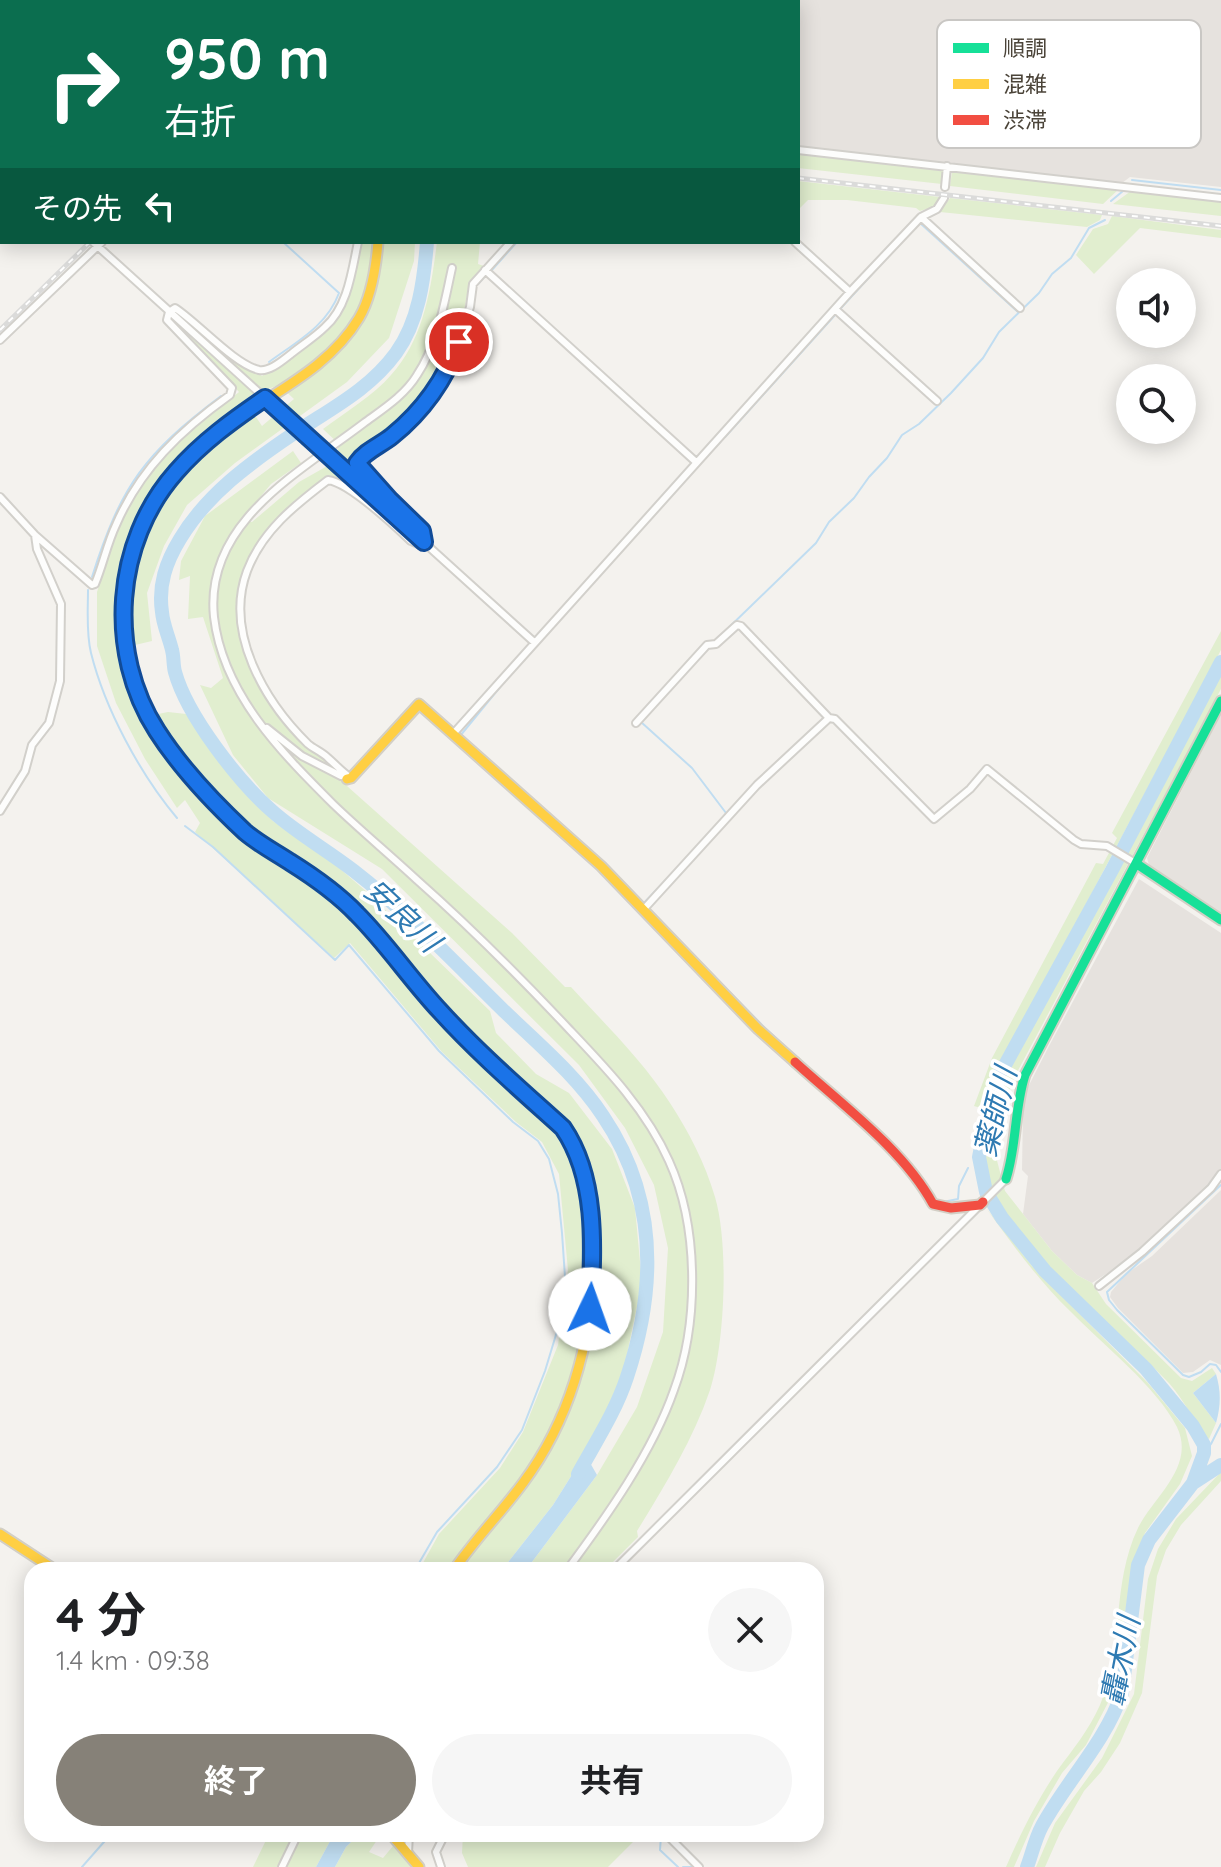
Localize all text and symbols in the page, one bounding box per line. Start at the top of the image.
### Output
legend [937,20,1201,148]
text: 950 m [164,23,330,93]
icon: right [32,32,136,136]
text: 順調 [1003,34,1047,62]
text: 混雑 [1003,70,1047,98]
text: 右折 [164,98,236,143]
text: 渋滞 [1003,106,1047,134]
icon: left [138,184,182,228]
text: その先 [32,189,122,227]
map controls [1116,268,1196,444]
button: sound [1116,268,1196,348]
pin [425,308,493,376]
icon: arrive [437,320,481,364]
button: search [1116,364,1196,444]
water label: 安良川 [357,871,451,962]
water label: 薬師川 [966,1061,1025,1160]
position arrow [548,1267,632,1351]
text: 4 分 [56,1584,146,1644]
button: close [708,1588,792,1672]
water label: 轟木川 [1093,1610,1148,1709]
text: 1.4 km · 09:38 [56,1644,210,1677]
button: 終了 [56,1734,416,1826]
button: 共有 [432,1734,792,1826]

